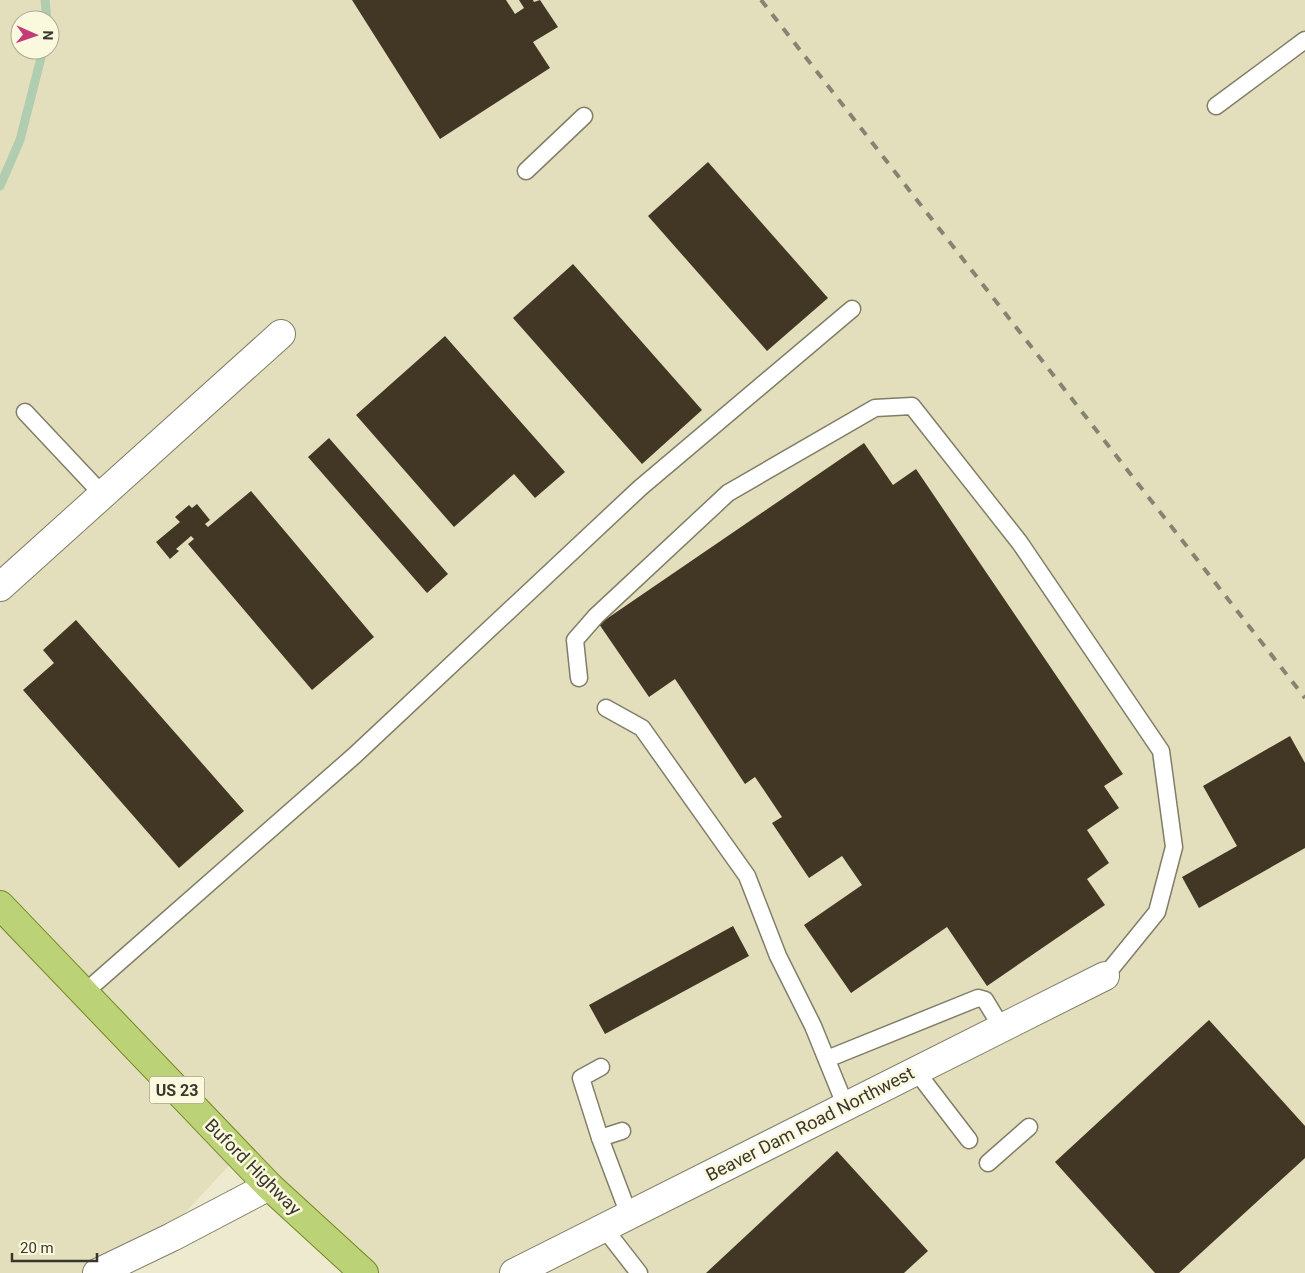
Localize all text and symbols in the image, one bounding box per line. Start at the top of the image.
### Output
north arrow [10,10,60,60]
text: N [40,30,56,41]
street label: Beaver Dam Road Northwest [702,1062,917,1185]
road number: US 23 [150,1076,204,1104]
street label: Buford Highway [201,1114,306,1219]
scale bar [12,1230,98,1262]
text: 20 m [20,1239,54,1257]

